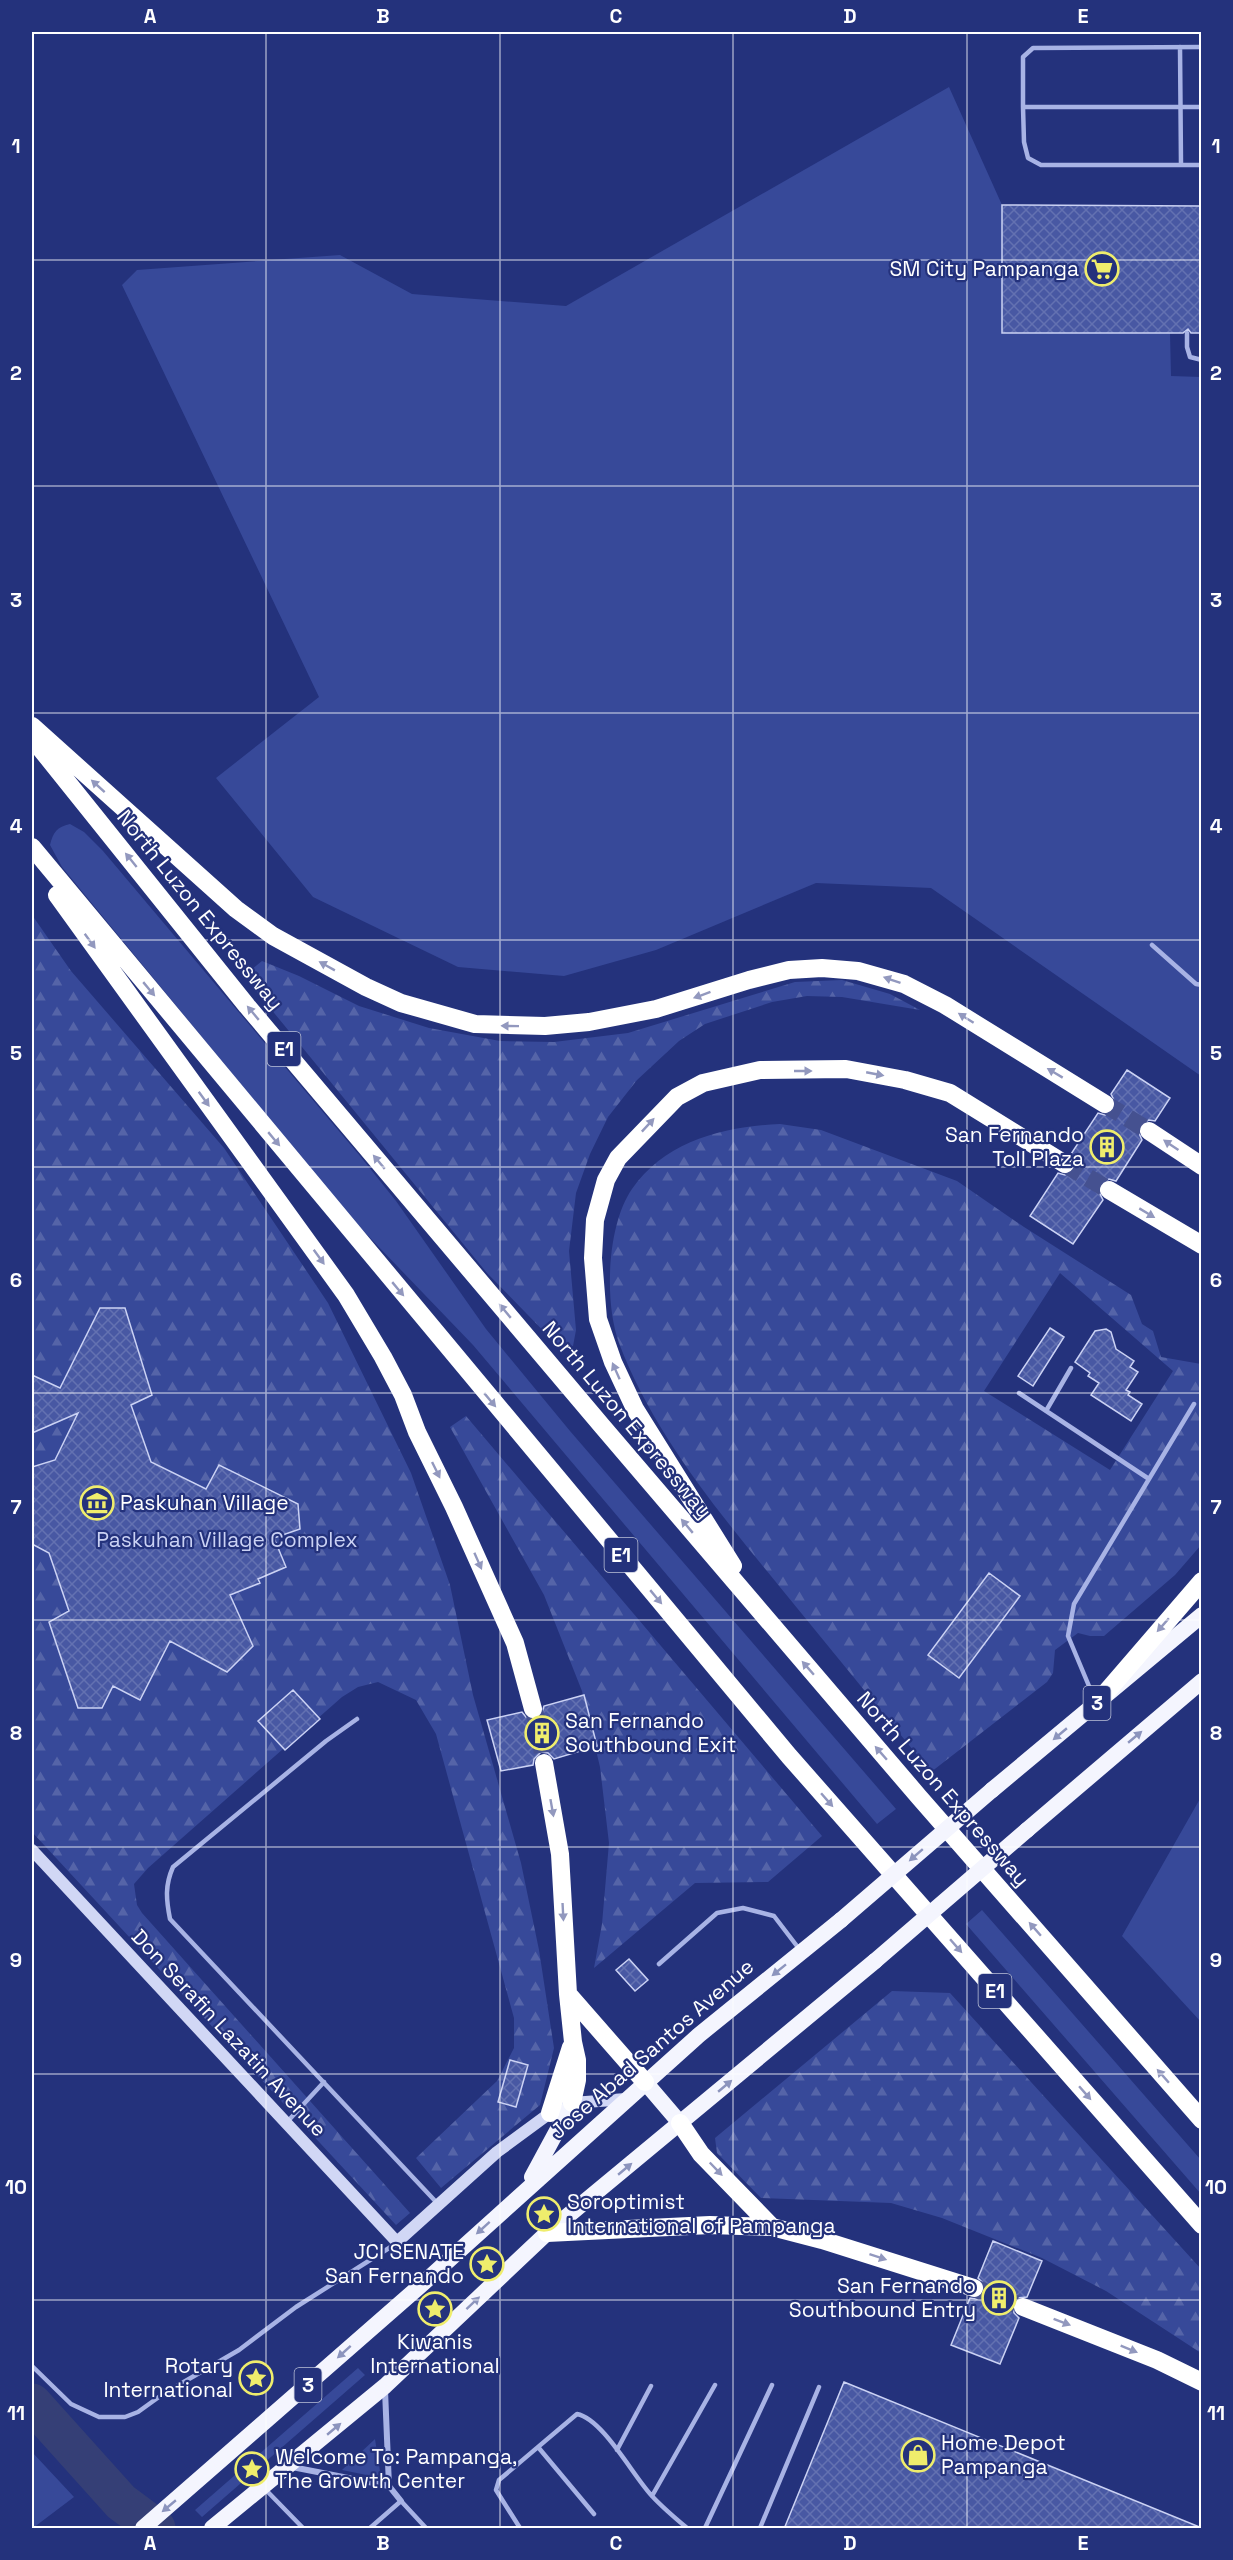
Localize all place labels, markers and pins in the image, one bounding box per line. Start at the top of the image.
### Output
supermarket icon: SM City Pampanga [1084,251,1120,287]
place label: SM City Pampanga [889,255,1079,282]
place label: San Fernando Toll Plaza [945,1121,1084,1172]
building icon: San Fernando Toll Plaza [1089,1129,1125,1165]
museum icon: Paskuhan Village [79,1485,115,1521]
place label: Paskuhan Village [120,1489,289,1516]
place label: San Fernando Southbound Exit [565,1707,736,1758]
building icon: San Fernando Southbound Exit [524,1715,560,1751]
place label: Soroptimist International of Pampanga [567,2188,836,2239]
place icon: Soroptimist International of Pampanga [526,2196,562,2232]
place label: JCI SENATE San Fernando [325,2238,464,2289]
place icon: JCI SENATE San Fernando [469,2246,505,2282]
place label: San Fernando Southbound Entry [789,2272,976,2323]
building icon: San Fernando Southbound Entry [981,2280,1017,2316]
place icon: Kiwanis International [417,2291,453,2327]
place label: Kiwanis International [370,2328,500,2379]
place label: Rotary International [104,2352,233,2403]
place icon: Rotary International [238,2360,274,2396]
place label: Home Depot Pampanga [941,2429,1066,2480]
shop icon: Home Depot Pampanga [900,2437,936,2473]
place label: Welcome To: Pampanga, The Growth Center [275,2443,517,2494]
place icon: Welcome To: Pampanga, The Growth Center [234,2451,270,2487]

